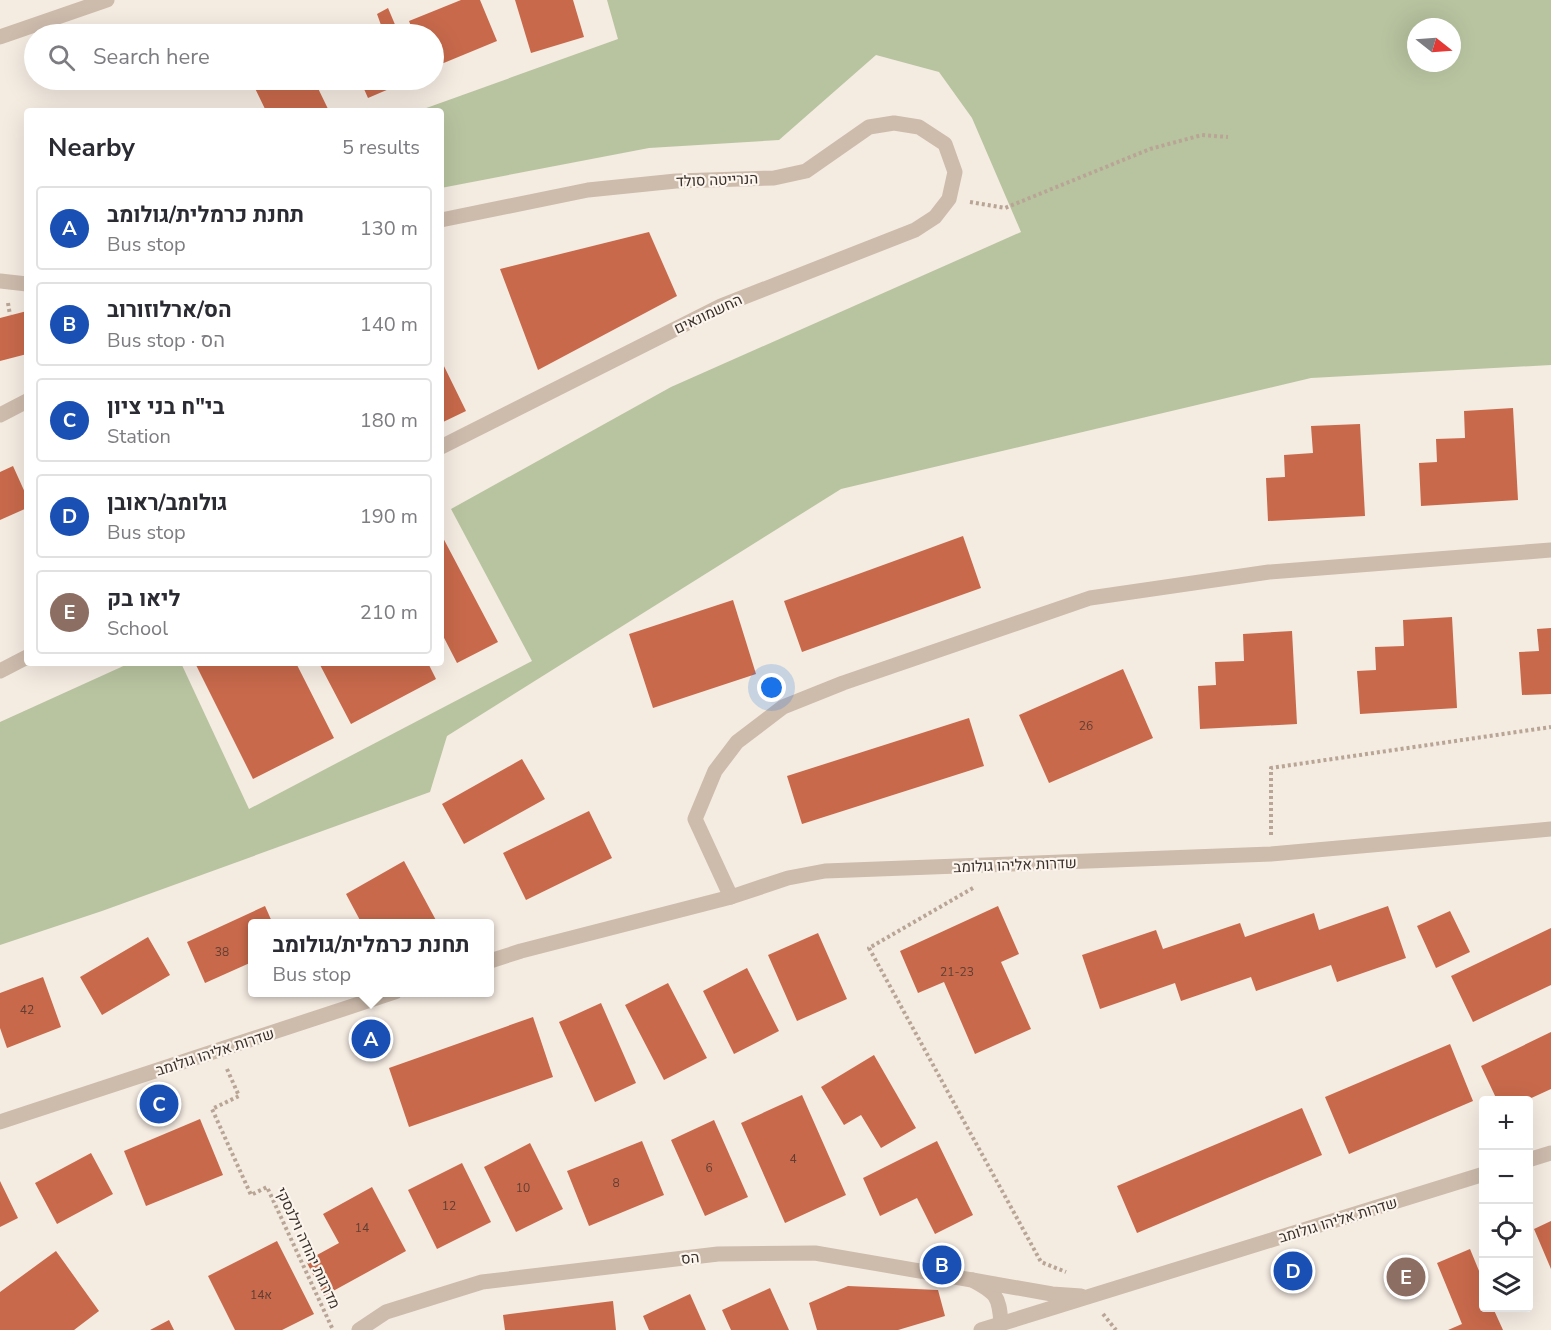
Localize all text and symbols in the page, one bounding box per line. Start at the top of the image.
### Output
north arrow [1407,18,1461,72]
search box [24,24,444,90]
icon: search [45,41,78,74]
text: Search here [93,42,210,72]
text: Nearby [48,130,135,165]
text: 5 results [342,134,420,161]
street label: הנרייטה סולד [676,169,758,191]
text: תחנת כרמלית/גולומב [107,200,304,230]
text: A [62,215,77,242]
text: 130 m [360,215,418,242]
text: Bus stop [107,231,186,258]
street label: החשמונאים [671,290,745,338]
text: הס/ארלוזורוב [107,295,232,325]
text: B [63,311,76,338]
text: 140 m [360,311,418,338]
text: Bus stop · הס [107,327,225,354]
text: בי"ח בני ציון [107,392,224,422]
text: C [63,407,76,434]
text: 180 m [360,407,418,434]
text: Station [107,423,171,450]
text: גולומב/ראובן [107,488,228,518]
text: D [62,503,77,530]
text: 190 m [360,503,418,530]
text: Bus stop [107,519,186,546]
text: ליאו בק [107,584,180,614]
text: E [64,599,75,626]
text: 210 m [360,599,418,626]
text: School [107,615,168,642]
your location [757,673,786,702]
house number: 26 [1079,718,1093,734]
street label: שדרות אליהו גולומב [953,853,1077,877]
popup [248,919,494,997]
text: תחנת כרמלית/גולומב [273,930,469,960]
house number: 38 [215,944,229,960]
text: Bus stop [273,961,351,988]
house number: 21-23 [940,964,974,980]
house number: 42 [20,1002,34,1018]
pin: A [352,1016,391,1062]
street label: שדרות אליהו גולומב [153,1023,277,1081]
pin: C [140,1082,178,1126]
map controls [1479,1096,1533,1312]
button: + [1479,1096,1533,1150]
button: − [1479,1150,1533,1204]
house number: 4 [789,1151,797,1167]
house number: 6 [705,1160,713,1176]
house number: 8 [612,1175,620,1191]
house number: 10 [516,1180,530,1196]
street label: מדרגות יהודה וילנסקי [271,1184,345,1312]
street label: שדרות אליהו גולומב [1276,1192,1400,1248]
house number: 12 [442,1198,456,1214]
button: locate [1479,1204,1533,1258]
house number: 14 [355,1220,369,1236]
pin: B [922,1242,962,1288]
street label: הס [680,1247,700,1269]
pin: D [1274,1248,1312,1294]
pin: E [1386,1254,1426,1300]
button: layers [1479,1258,1533,1312]
house number: 14א [250,1287,272,1303]

